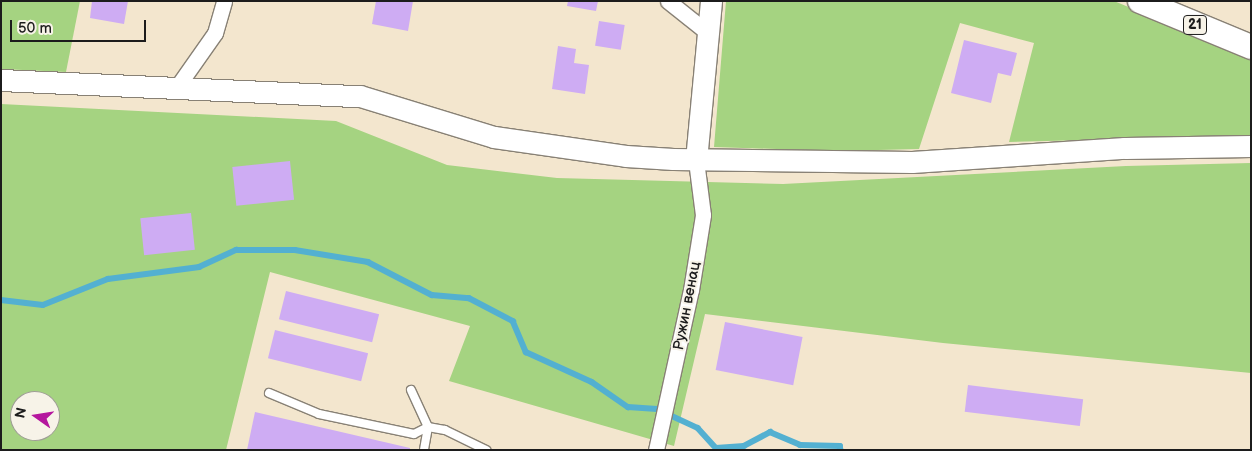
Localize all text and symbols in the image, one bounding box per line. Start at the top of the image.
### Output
scale bar [12,10,149,42]
road number: 21 [1182,14,1208,36]
text: 50 m [18,19,52,38]
street label: Ружин венац [670,260,704,352]
north arrow [10,391,60,441]
text: N [11,406,30,420]

